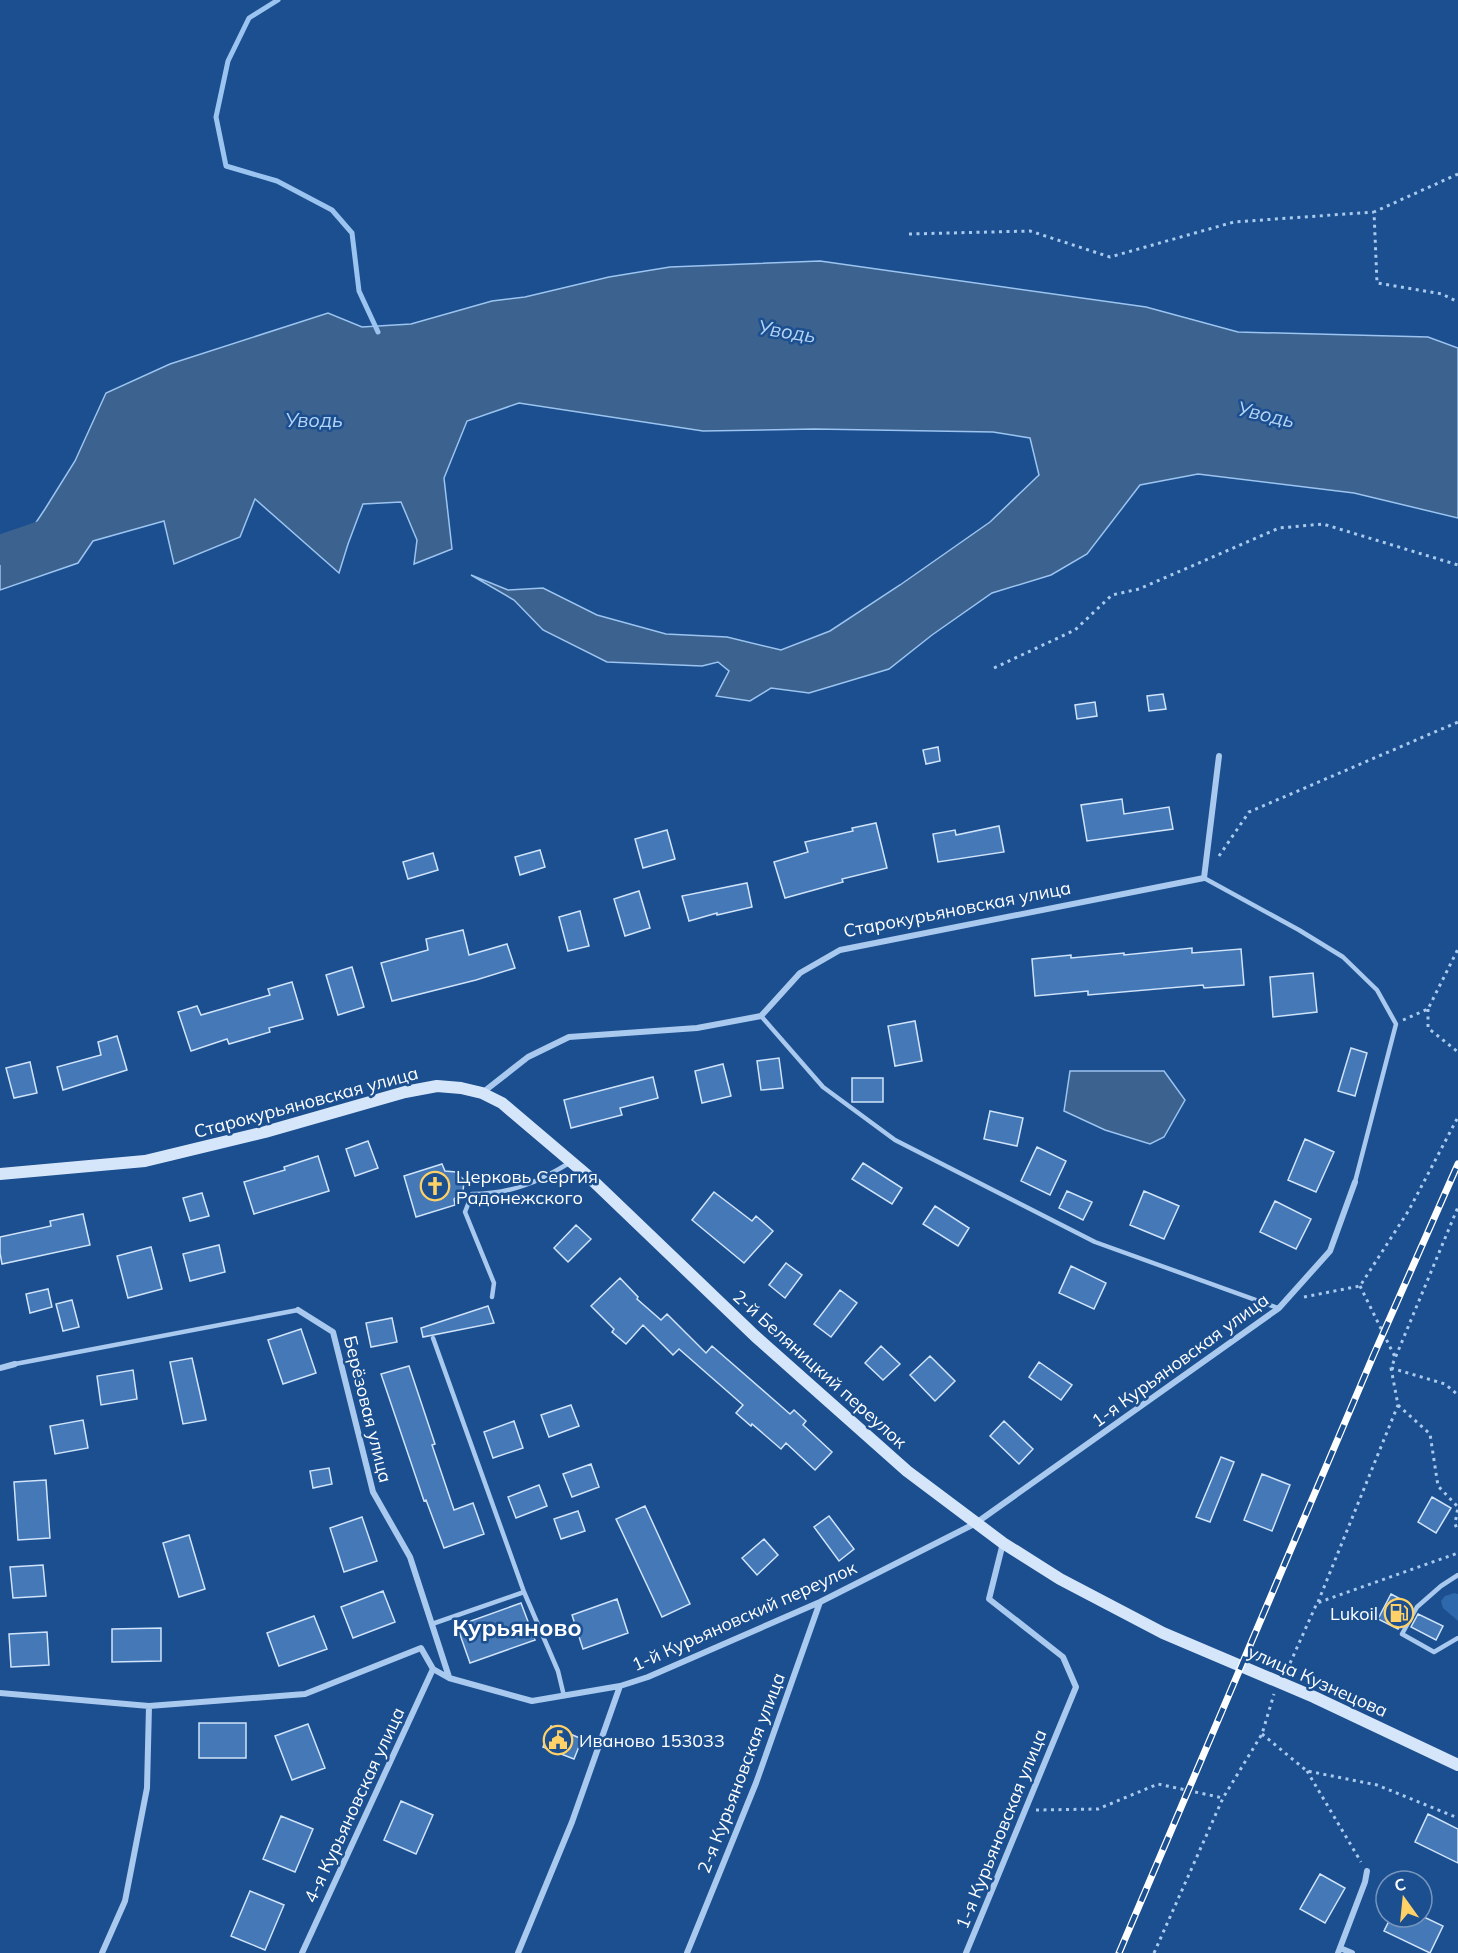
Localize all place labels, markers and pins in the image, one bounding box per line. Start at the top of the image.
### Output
place label: Церковь Сергия Радонежского [456,1165,598,1209]
church icon: Церковь Сергия Радонежского [419,1170,451,1202]
fuel station icon: Lukoil [1383,1597,1415,1629]
place label: Lukoil [1330,1602,1378,1625]
public building icon: Иваново 153033 [542,1724,574,1756]
place label: Иваново 153033 [579,1729,725,1752]

